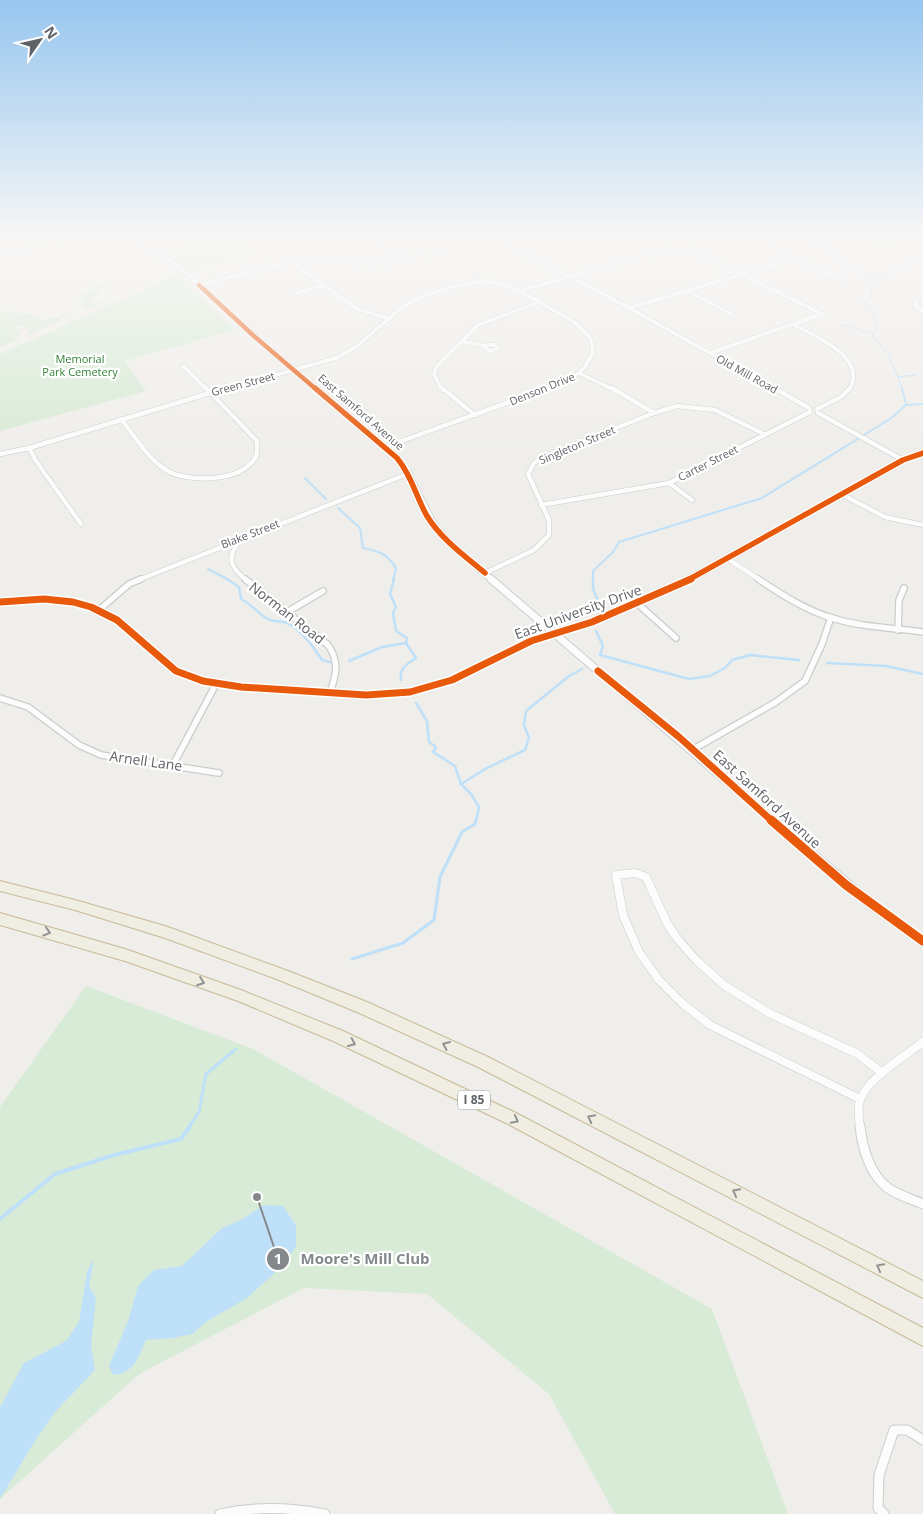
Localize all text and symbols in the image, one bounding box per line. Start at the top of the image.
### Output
north arrow [15,15,65,65]
text: N [40,22,62,42]
street label: Old Mill Road [714,350,781,397]
park label: Memorial Park Cemetery [42,351,118,379]
street label: Green Street [209,368,276,399]
street label: Denson Drive [507,369,577,408]
street label: East Samford Avenue [315,370,407,453]
street label: Singleton Street [536,422,617,467]
street label: Carter Street [675,441,741,484]
street label: Blake Street [218,515,281,552]
street label: Norman Road [246,577,329,648]
street label: East University Drive [512,580,644,643]
street label: East Samford Avenue [709,745,825,852]
street label: Arnell Lane [108,746,184,775]
one-way arrow [42,927,50,937]
one-way arrow [197,976,205,986]
one-way arrow [347,1036,356,1047]
one-way arrow [442,1041,451,1051]
road number: I 85 [458,1090,490,1110]
one-way arrow [509,1114,518,1124]
one-way arrow [588,1114,597,1124]
one-way arrow [732,1188,741,1198]
callout: Moore's Mill Club [265,1244,439,1274]
text: 1 [274,1248,282,1268]
text: Moore's Mill Club [301,1248,430,1268]
one-way arrow [876,1263,885,1273]

